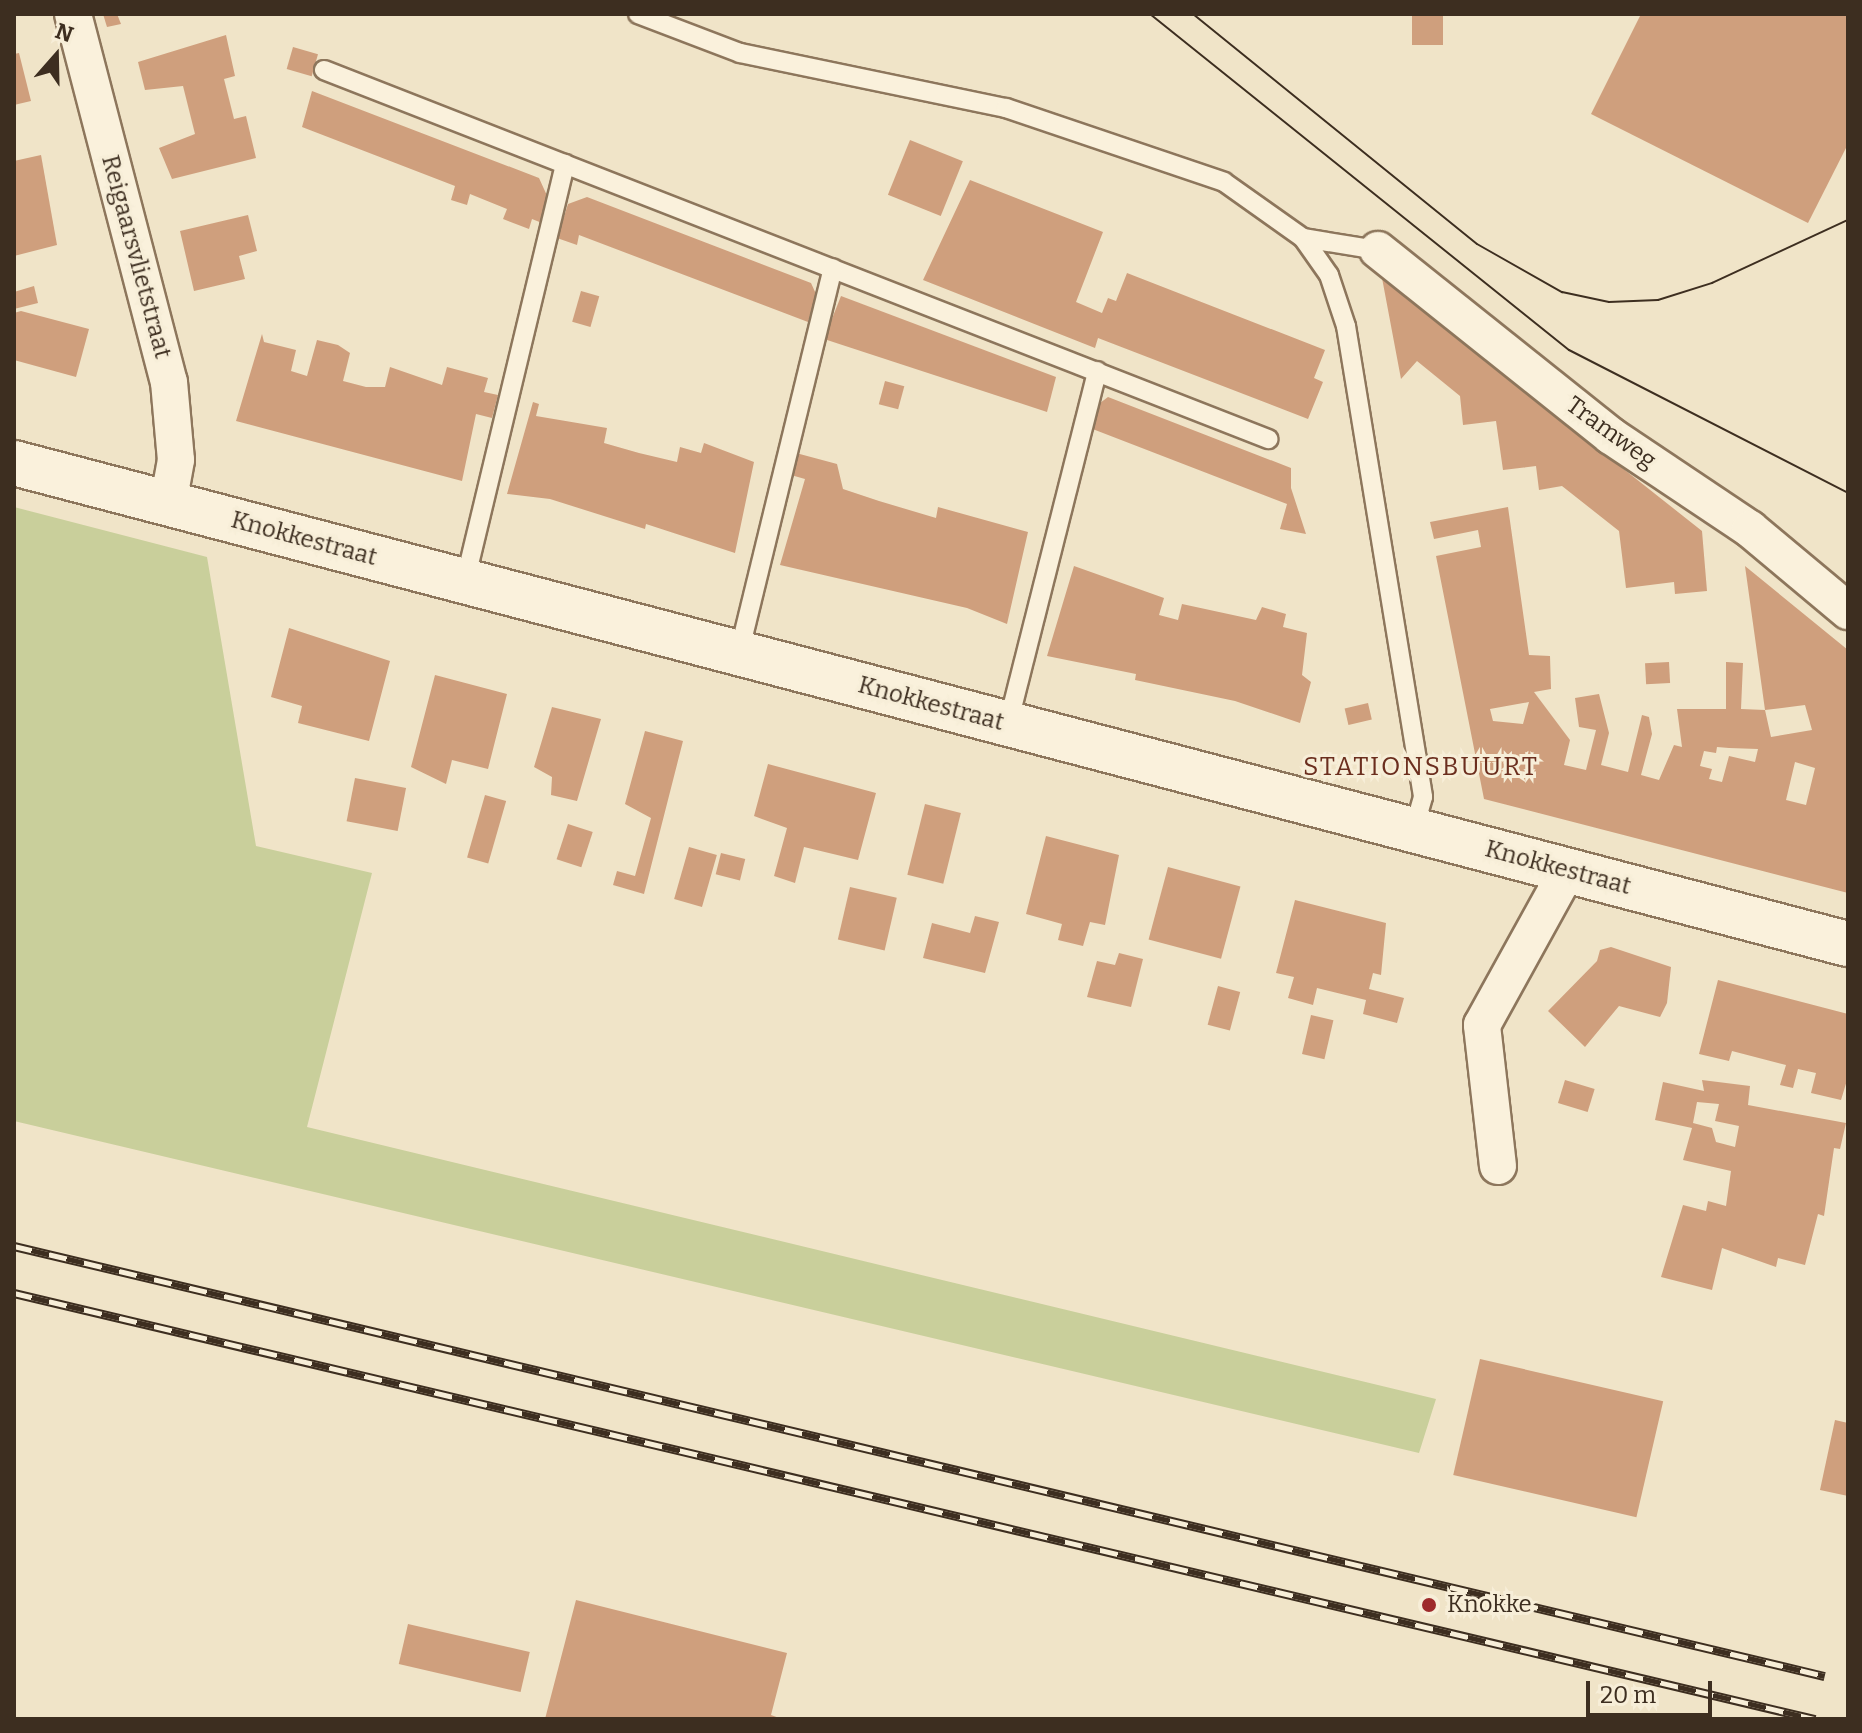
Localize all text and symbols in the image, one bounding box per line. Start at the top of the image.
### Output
north arrow [16,16,96,96]
text: N [52,17,77,49]
street label: Reigaarsvlietstraat [95,152,177,362]
street label: Tramweg [1560,391,1662,475]
street label: Knokkestraat [228,506,380,572]
street label: Knokkestraat [855,671,1007,737]
district label: STATIONSBUURT [1303,751,1539,783]
street label: Knokkestraat [1482,835,1634,901]
place label: Knokke [1447,1591,1532,1619]
marker: Knokke [1418,1594,1440,1616]
scale bar [1590,1665,1716,1715]
text: 20 m [1600,1681,1656,1709]

